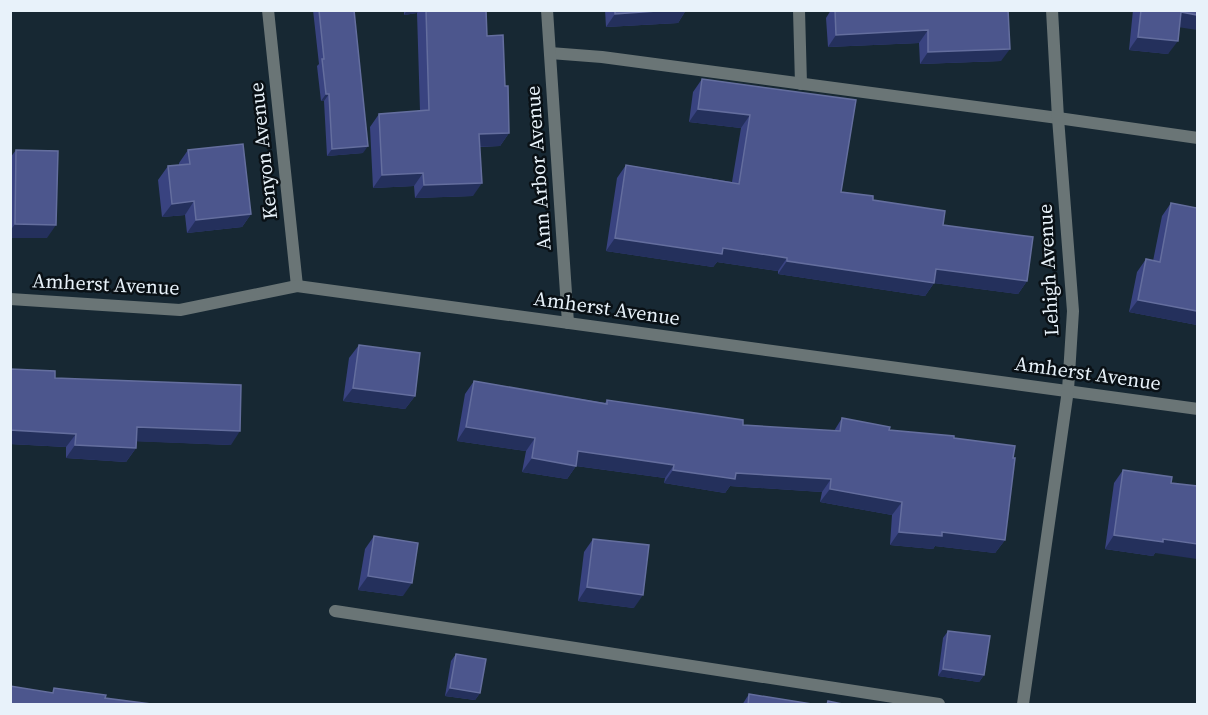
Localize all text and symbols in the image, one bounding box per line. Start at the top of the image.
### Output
street label: Kenyon Avenue [242,81,284,221]
street label: Ann Arbor Avenue [518,85,558,251]
street label: Lehigh Avenue [1031,203,1065,337]
street label: Amherst Avenue [32,266,180,302]
street label: Amherst Avenue [532,284,682,332]
street label: Amherst Avenue [1013,349,1163,397]

